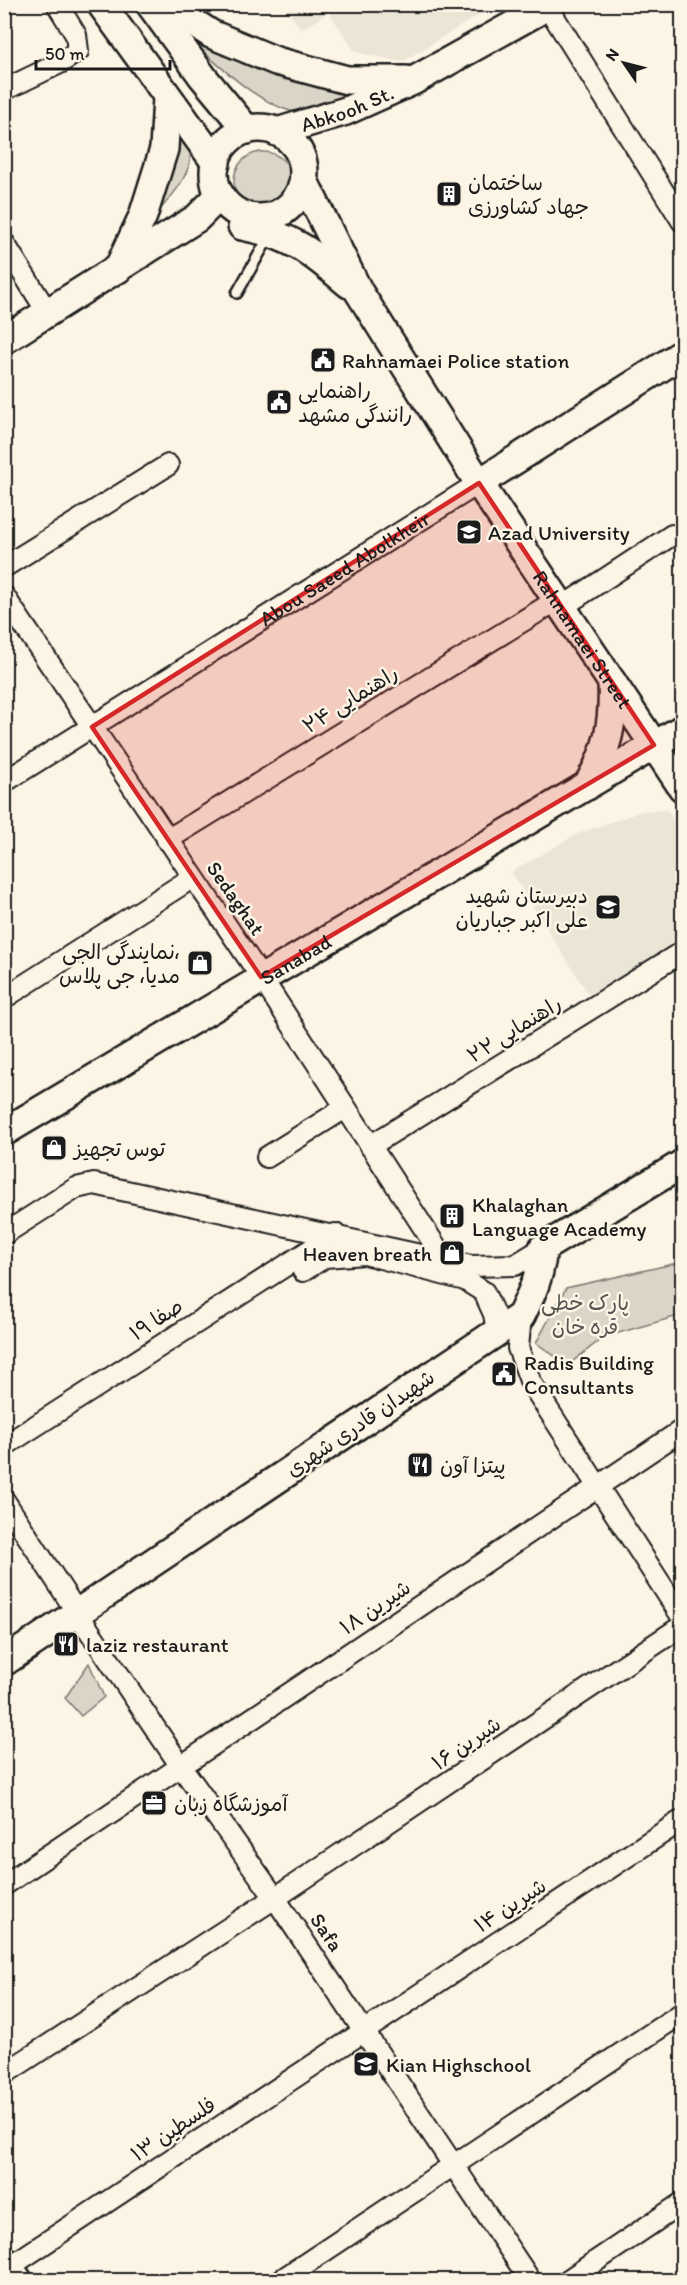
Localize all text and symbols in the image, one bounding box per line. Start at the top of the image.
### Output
scale bar [36,33,170,71]
north arrow [594,33,654,93]
text: 50 m [45,43,85,65]
text: N [601,45,623,65]
street label: Abkooh St. [298,79,397,137]
place label: ساختمان جهاد کشاورزی [468,170,589,219]
building icon: ساختمان جهاد کشاورزی [434,179,464,209]
public building icon: Rahnamaei Police station [308,345,338,375]
place label: Rahnamaei Police station [342,348,570,373]
place label: راهنمایی رانندگی مشهد [298,378,413,429]
public building icon: راهنمایی رانندگی مشهد [264,387,294,417]
street label: Abou Saeed Abolkheir [254,505,435,631]
school or university icon: Azad University [454,517,484,547]
place label: Azad University [488,520,630,545]
street label: Rahnamaei Street [528,565,638,713]
street label: راهنمایی ۲۴ [298,660,403,740]
street label: Sedaghat [202,856,270,940]
place label: دبیرستان شهید علی اکبر جباریان [456,883,588,934]
school or university icon: دبیرستان شهید علی اکبر جباریان [593,892,623,922]
street label: Sanabad [255,928,336,990]
place label: نمایندگی الجی، مدیا، جی پلاس [59,939,180,990]
shop icon: نمایندگی الجی، مدیا، جی پلاس [185,948,215,978]
street label: راهنمایی ۲۲ [462,990,567,1069]
shop icon: توس تجهیز [39,1133,69,1163]
place label: توس تجهیز [72,1136,166,1162]
place label: Khalaghan Language Academy [472,1192,647,1241]
building icon: Khalaghan Language Academy [437,1201,467,1231]
shop icon: Heaven breath [437,1238,467,1268]
place label: Heaven breath [303,1241,432,1266]
park label: پارک خطی قره خان [541,1290,629,1339]
street label: صفا ۱۹ [125,1293,187,1345]
place label: Radis Building Consultants [524,1350,654,1399]
public building icon: Radis Building Consultants [489,1359,519,1389]
street label: شهیدان قادری شهری [281,1364,439,1482]
restaurant icon: پیتزا آون [405,1450,435,1480]
place label: پیتزا آون [440,1453,506,1479]
street label: شیرین ۱۸ [335,1574,415,1640]
restaurant icon: laziz restaurant [51,1629,81,1659]
place label: laziz restaurant [86,1632,229,1657]
street label: شیرین ۱۶ [427,1711,505,1775]
office icon: آموزشگاه زبان [139,1788,169,1818]
place label: آموزشگاه زبان [174,1791,288,1817]
street label: شیرین ۱۴ [469,1873,551,1937]
street label: Safa [305,1908,349,1956]
school or university icon: Kian Highschool [351,2049,381,2079]
place label: Kian Highschool [386,2052,531,2077]
street label: فلسطین ۱۳ [126,2091,220,2167]

